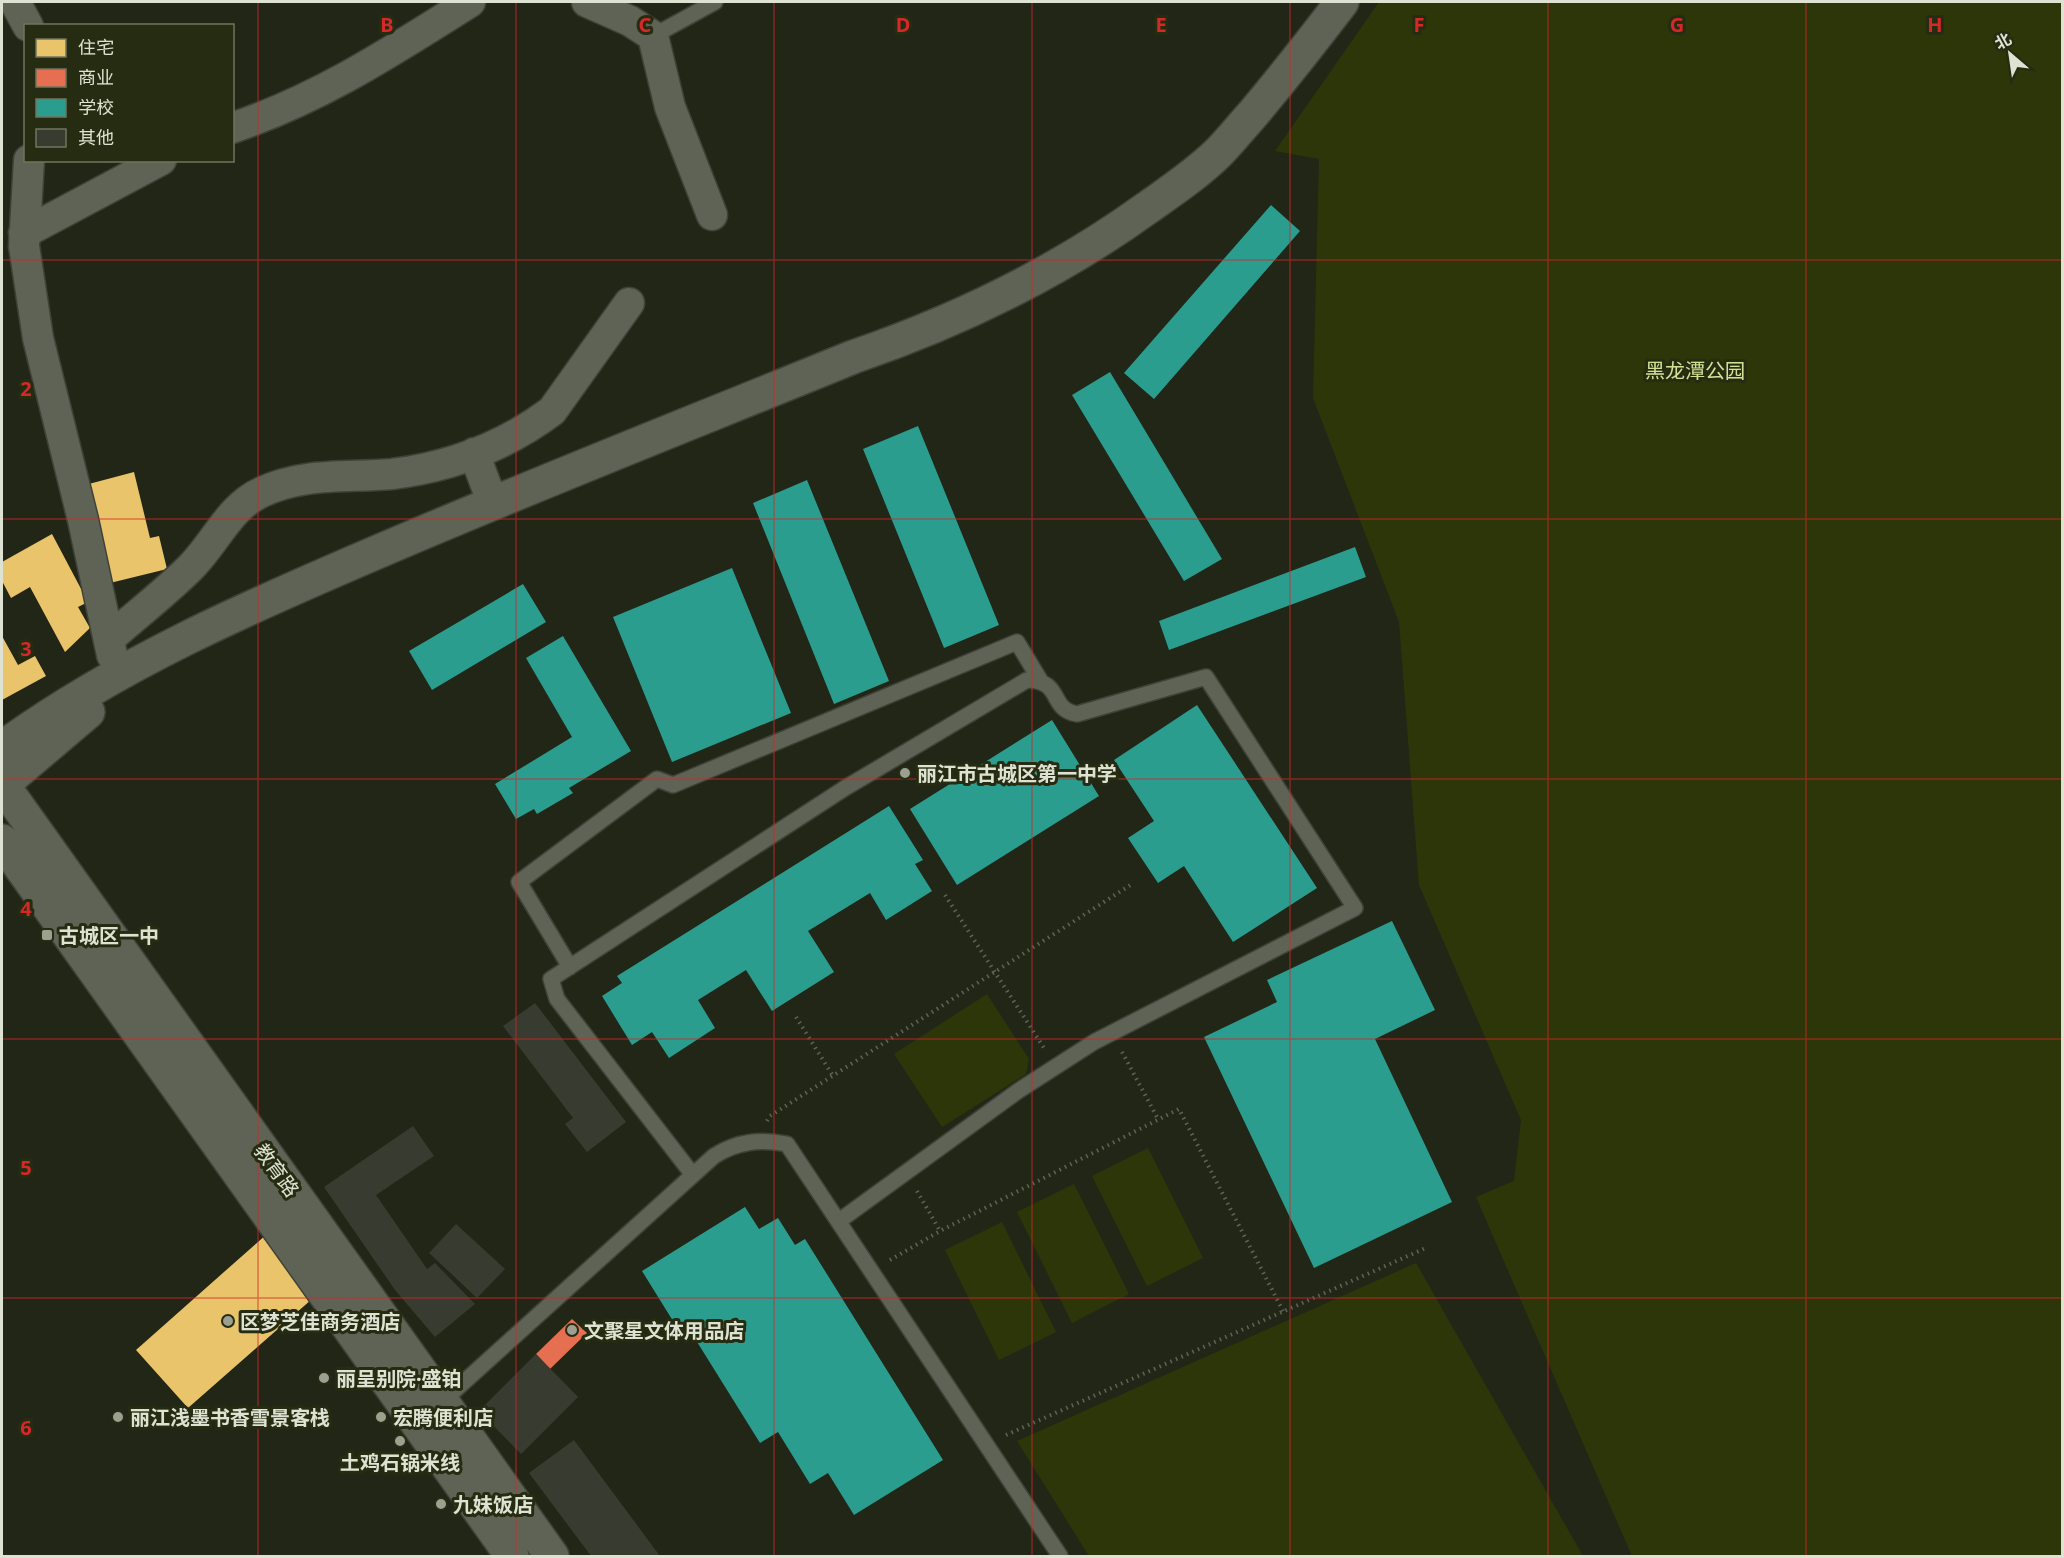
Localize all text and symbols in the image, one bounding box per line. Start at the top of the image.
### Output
text: B [380,11,394,38]
text: C [639,11,652,38]
text: D [896,11,910,38]
text: E [1155,11,1167,38]
text: F [1414,11,1424,38]
text: G [1670,11,1684,38]
text: H [1927,11,1943,38]
legend [24,24,234,162]
north arrow [1980,24,2040,84]
text: 北 [1990,27,2015,54]
text: 住宅 [78,35,114,59]
text: 商业 [78,65,114,89]
text: 学校 [78,95,114,119]
text: 其他 [78,125,114,149]
park label: 黑龙潭公园 [1645,357,1745,384]
text: 2 [20,375,32,402]
text: 3 [20,635,32,662]
place label: 丽江市古城区第一中学 [917,760,1117,787]
marker: 丽江市古城区第一中学 [898,766,912,780]
text: 4 [20,895,32,922]
place label: 古城区一中 [59,922,159,949]
marker: 古城区一中 [40,928,54,942]
street label: 教育路 [248,1138,306,1202]
text: 5 [20,1154,32,1181]
place label: 区梦芝佳商务酒店 [240,1308,400,1335]
marker: 区梦芝佳商务酒店 [221,1314,235,1328]
place label: 文聚星文体用品店 [584,1317,744,1344]
marker: 文聚星文体用品店 [565,1323,579,1337]
place label: 丽呈别院·盛铂 [336,1365,462,1392]
marker: 丽呈别院·盛铂 [317,1371,331,1385]
place label: 丽江浅墨书香雪景客栈 [130,1404,330,1431]
place label: 宏腾便利店 [393,1404,493,1431]
marker: 丽江浅墨书香雪景客栈 [111,1410,125,1424]
marker: 宏腾便利店 [374,1410,388,1424]
text: 6 [20,1414,32,1441]
marker: 土鸡石锅米线 [393,1434,407,1448]
place label: 土鸡石锅米线 [340,1449,460,1476]
place label: 九妹饭店 [453,1491,533,1518]
marker: 九妹饭店 [434,1497,448,1511]

